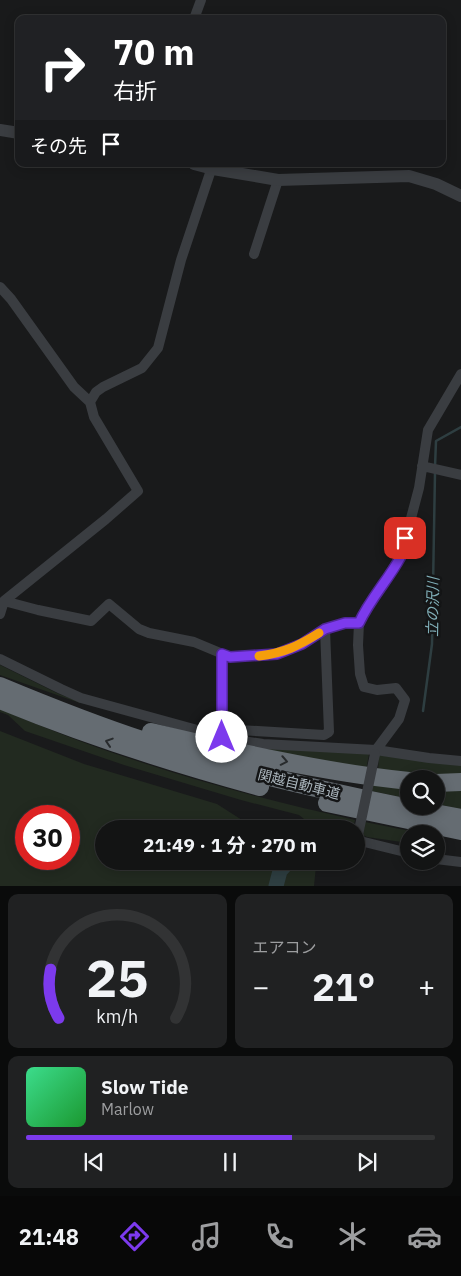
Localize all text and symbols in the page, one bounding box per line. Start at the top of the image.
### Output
text: 70 m [113,29,195,75]
icon: right [30,35,95,100]
text: 右折 [113,76,157,105]
icon: arrive [97,130,125,158]
text: その先 [30,134,87,158]
pin [384,517,426,559]
icon: arrive [391,524,419,552]
water label: 立の沢川 [422,575,443,637]
position arrow [195,710,247,762]
one-way arrow [105,738,113,748]
one-way arrow [279,755,288,765]
street label: 関越自動車道 [256,765,342,803]
map controls [400,770,445,870]
button: search [400,770,445,815]
speed limit sign: 30 [15,805,80,870]
button: layers [400,825,445,870]
text: 21:49 · 1 分 · 270 m [143,833,317,857]
text: エアコン [253,937,317,957]
text: 25 [86,944,148,1011]
text: 21° [312,962,375,1011]
text: − [253,968,269,1005]
text: + [418,968,435,1005]
text: km/h [96,1005,138,1028]
text: Slow Tide [101,1075,188,1099]
text: Marlow [101,1099,154,1119]
icon: previous [80,1148,108,1176]
icon: pause [216,1148,244,1176]
icon: next [353,1148,381,1176]
icon: directions [117,1219,152,1254]
icon: music [189,1219,224,1254]
icon: phone [262,1219,297,1254]
icon: climate [335,1219,370,1254]
icon: car [407,1219,442,1254]
text: 21:48 [19,1222,79,1251]

